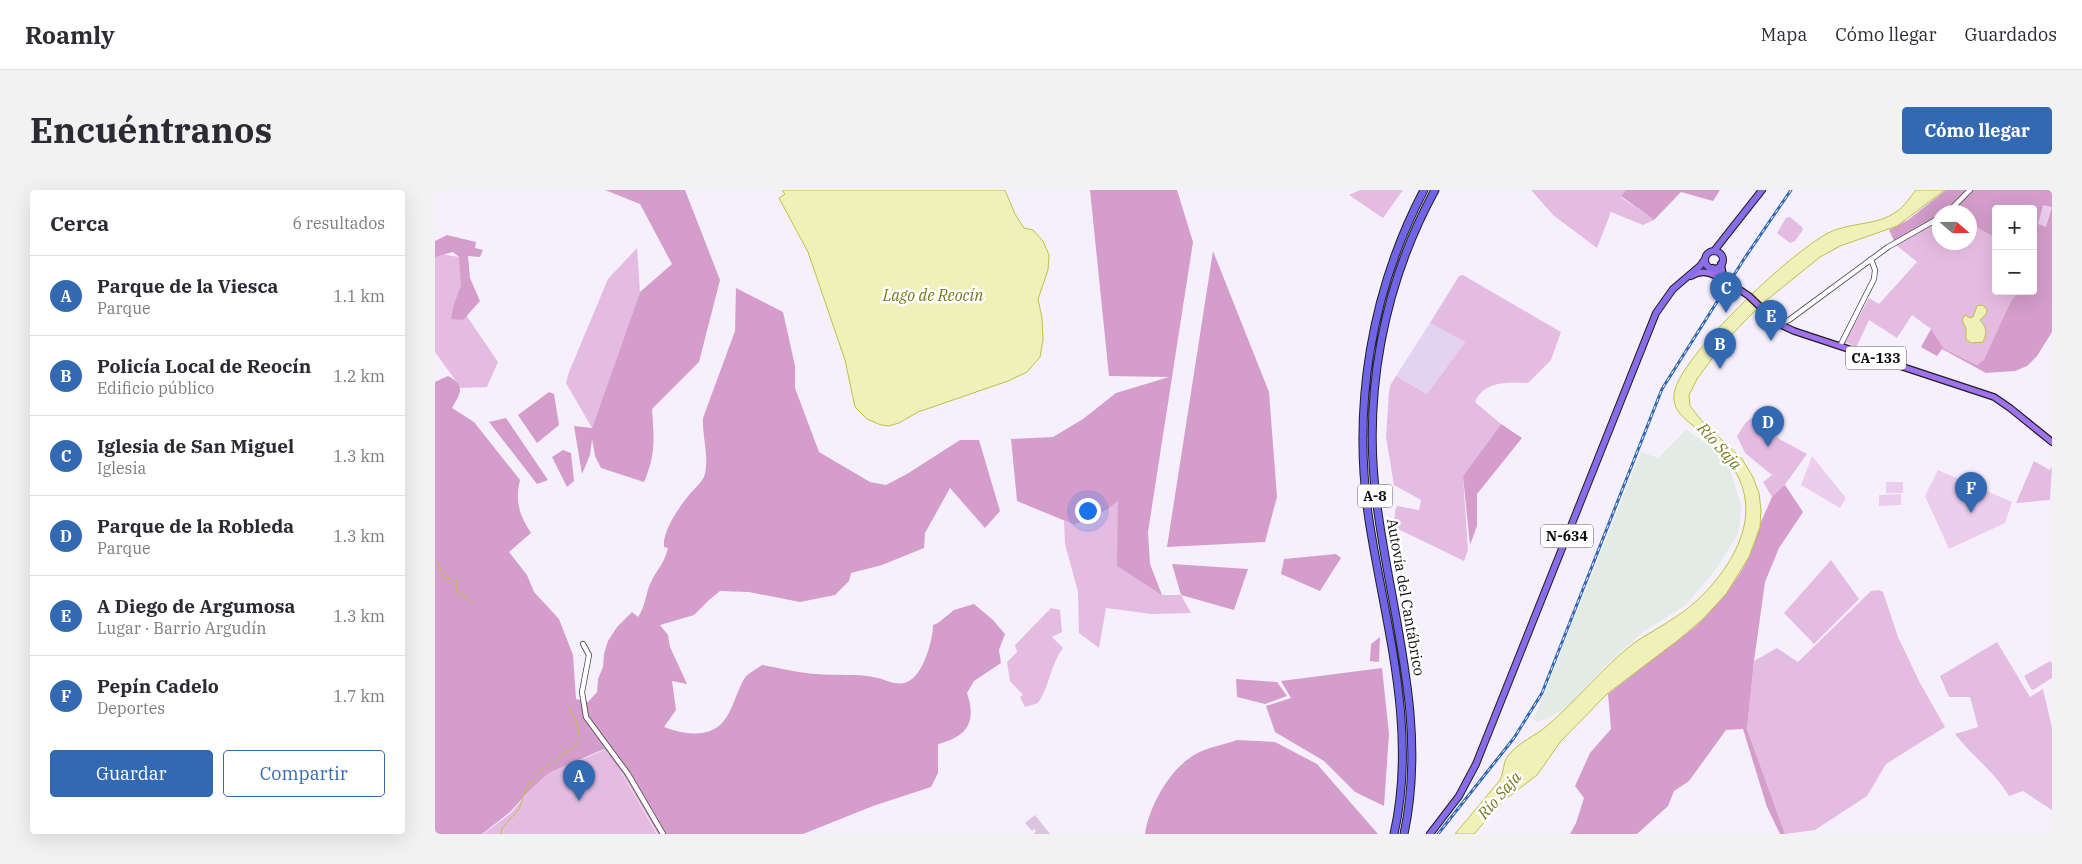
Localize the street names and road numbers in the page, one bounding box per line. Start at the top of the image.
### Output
road number: CA-133 [1846,346,1906,370]
road number: A-8 [1357,484,1393,508]
street label: Autovía del Cantábrico [1383,517,1429,677]
road number: N-634 [1541,524,1593,548]

